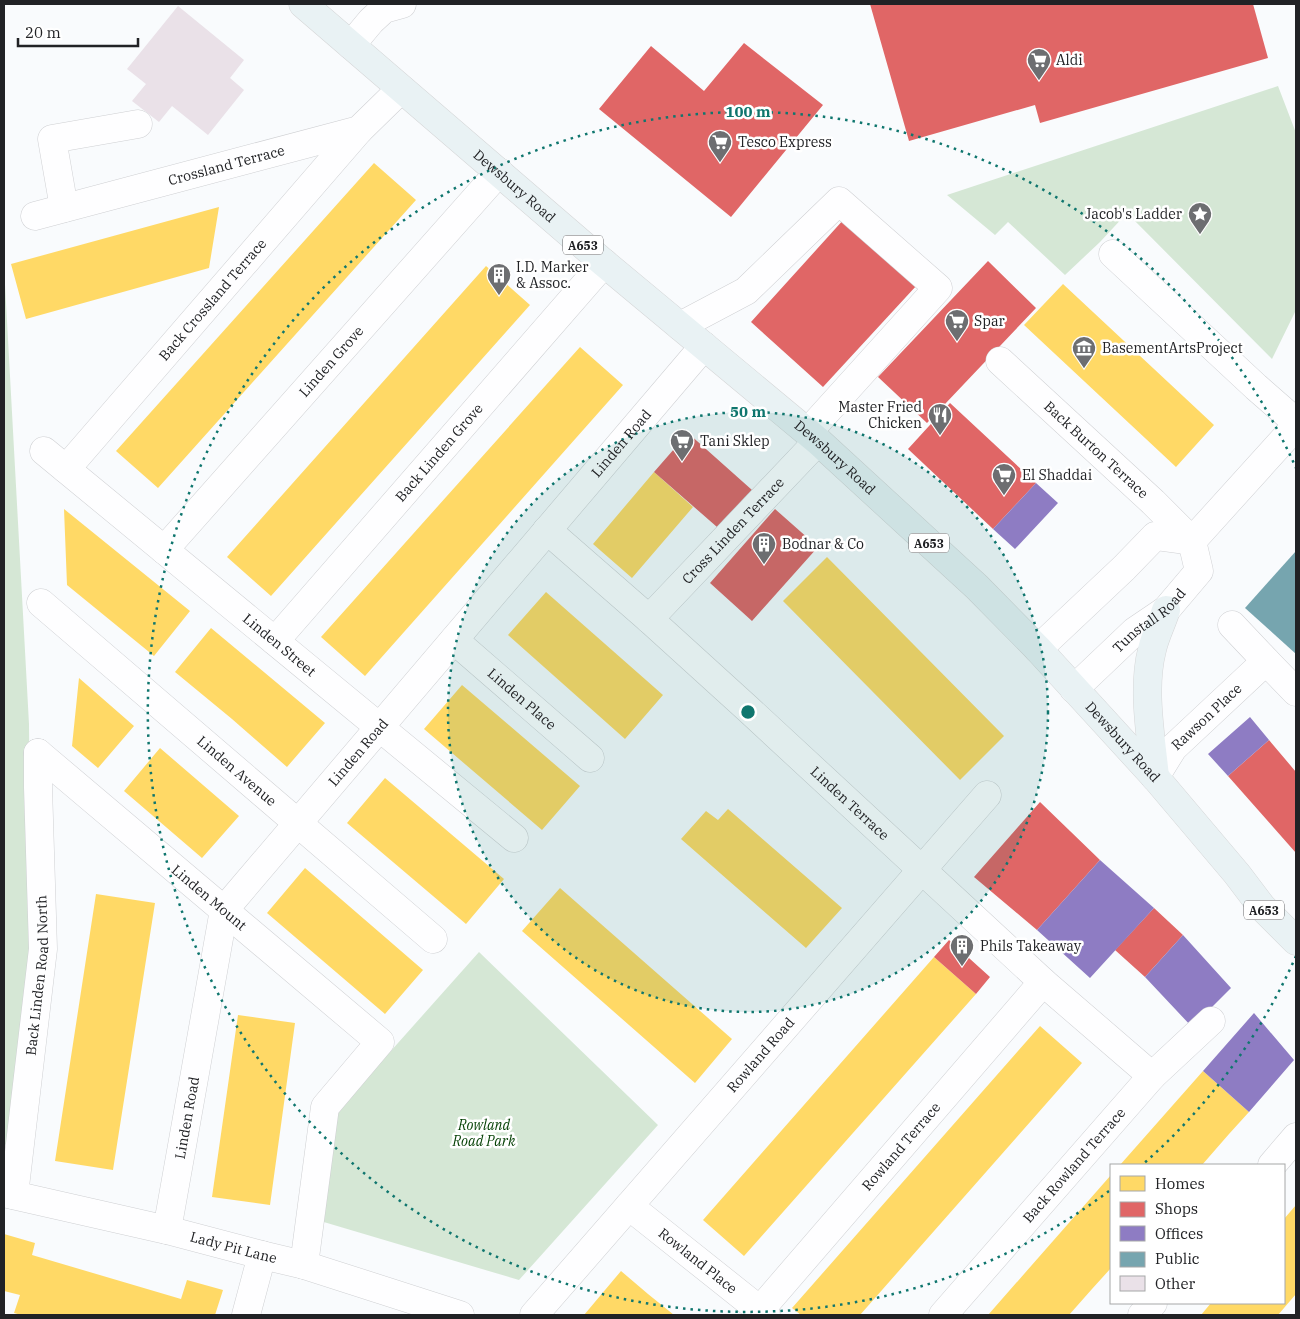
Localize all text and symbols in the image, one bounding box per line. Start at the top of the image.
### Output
scale bar [18,15,138,47]
text: 20 m [25,23,61,42]
supermarket icon: Aldi [1026,47,1052,81]
place label: Aldi [1056,51,1083,69]
text: 100 m [725,102,771,121]
supermarket icon: Tesco Express [707,129,733,163]
place label: Tesco Express [738,133,832,151]
street label: Crossland Terrace [166,141,287,189]
street label: Dewsbury Road [470,146,560,227]
place icon: Jacob's Ladder [1187,201,1213,235]
place label: Jacob's Ladder [1085,205,1183,223]
street label: Back Crossland Terrace [155,235,270,364]
road number: A653 [563,236,603,254]
place label: I.D. Marker & Assoc. [516,258,589,292]
building icon: I.D. Marker & Assoc. [486,262,512,296]
supermarket icon: Spar [944,308,970,342]
place label: Spar [974,312,1006,330]
street label: Linden Grove [295,322,367,401]
museum icon: BasementArtsProject [1071,335,1097,369]
place label: BasementArtsProject [1102,339,1243,357]
street label: Back Burton Terrace [1040,397,1152,502]
place label: Master Fried Chicken [838,398,922,432]
street label: Back Linden Grove [391,400,487,505]
text: 50 m [730,402,766,421]
restaurant icon: Master Fried Chicken [927,402,953,436]
street label: Linden Road [587,405,655,481]
street label: Dewsbury Road [791,416,880,499]
supermarket icon: Tani Sklep [669,428,695,462]
place label: Tani Sklep [700,432,770,450]
supermarket icon: El Shaddai [991,462,1017,496]
place label: El Shaddai [1022,466,1092,484]
street label: Cross Linden Terrace [678,473,788,588]
building icon: Bodnar & Co [751,531,777,565]
road number: A653 [909,534,949,552]
place label: Bodnar & Co [782,535,864,553]
street label: Tunstall Road [1109,584,1190,657]
street label: Linden Street [239,610,320,680]
street label: Linden Place [484,664,560,734]
street label: Rawson Place [1167,679,1246,754]
street label: Dewsbury Road [1081,698,1165,786]
centre of rings [739,703,757,721]
street label: Linden Road [324,714,392,790]
street label: Linden Avenue [193,732,280,810]
street label: Linden Terrace [807,762,893,844]
street label: Linden Mount [168,861,250,934]
street label: Back Linden Road North [22,895,52,1057]
road number: A653 [1244,900,1284,920]
building icon: Phils Takeaway [949,933,975,967]
place label: Phils Takeaway [980,937,1082,955]
street label: Rowland Road [723,1013,799,1096]
street label: Linden Road [171,1075,203,1160]
street label: Rowland Terrace [858,1098,944,1194]
street label: Back Rowland Terrace [1019,1104,1129,1226]
park label: Rowland Road Park [452,1116,516,1150]
legend [1110,1164,1285,1304]
text: Homes [1155,1174,1205,1193]
text: Shops [1155,1199,1198,1218]
street label: Rowland Place [655,1224,741,1298]
text: Offices [1155,1224,1203,1243]
street label: Lady Pit Lane [188,1227,279,1267]
text: Public [1155,1249,1200,1268]
text: Other [1155,1274,1195,1293]

